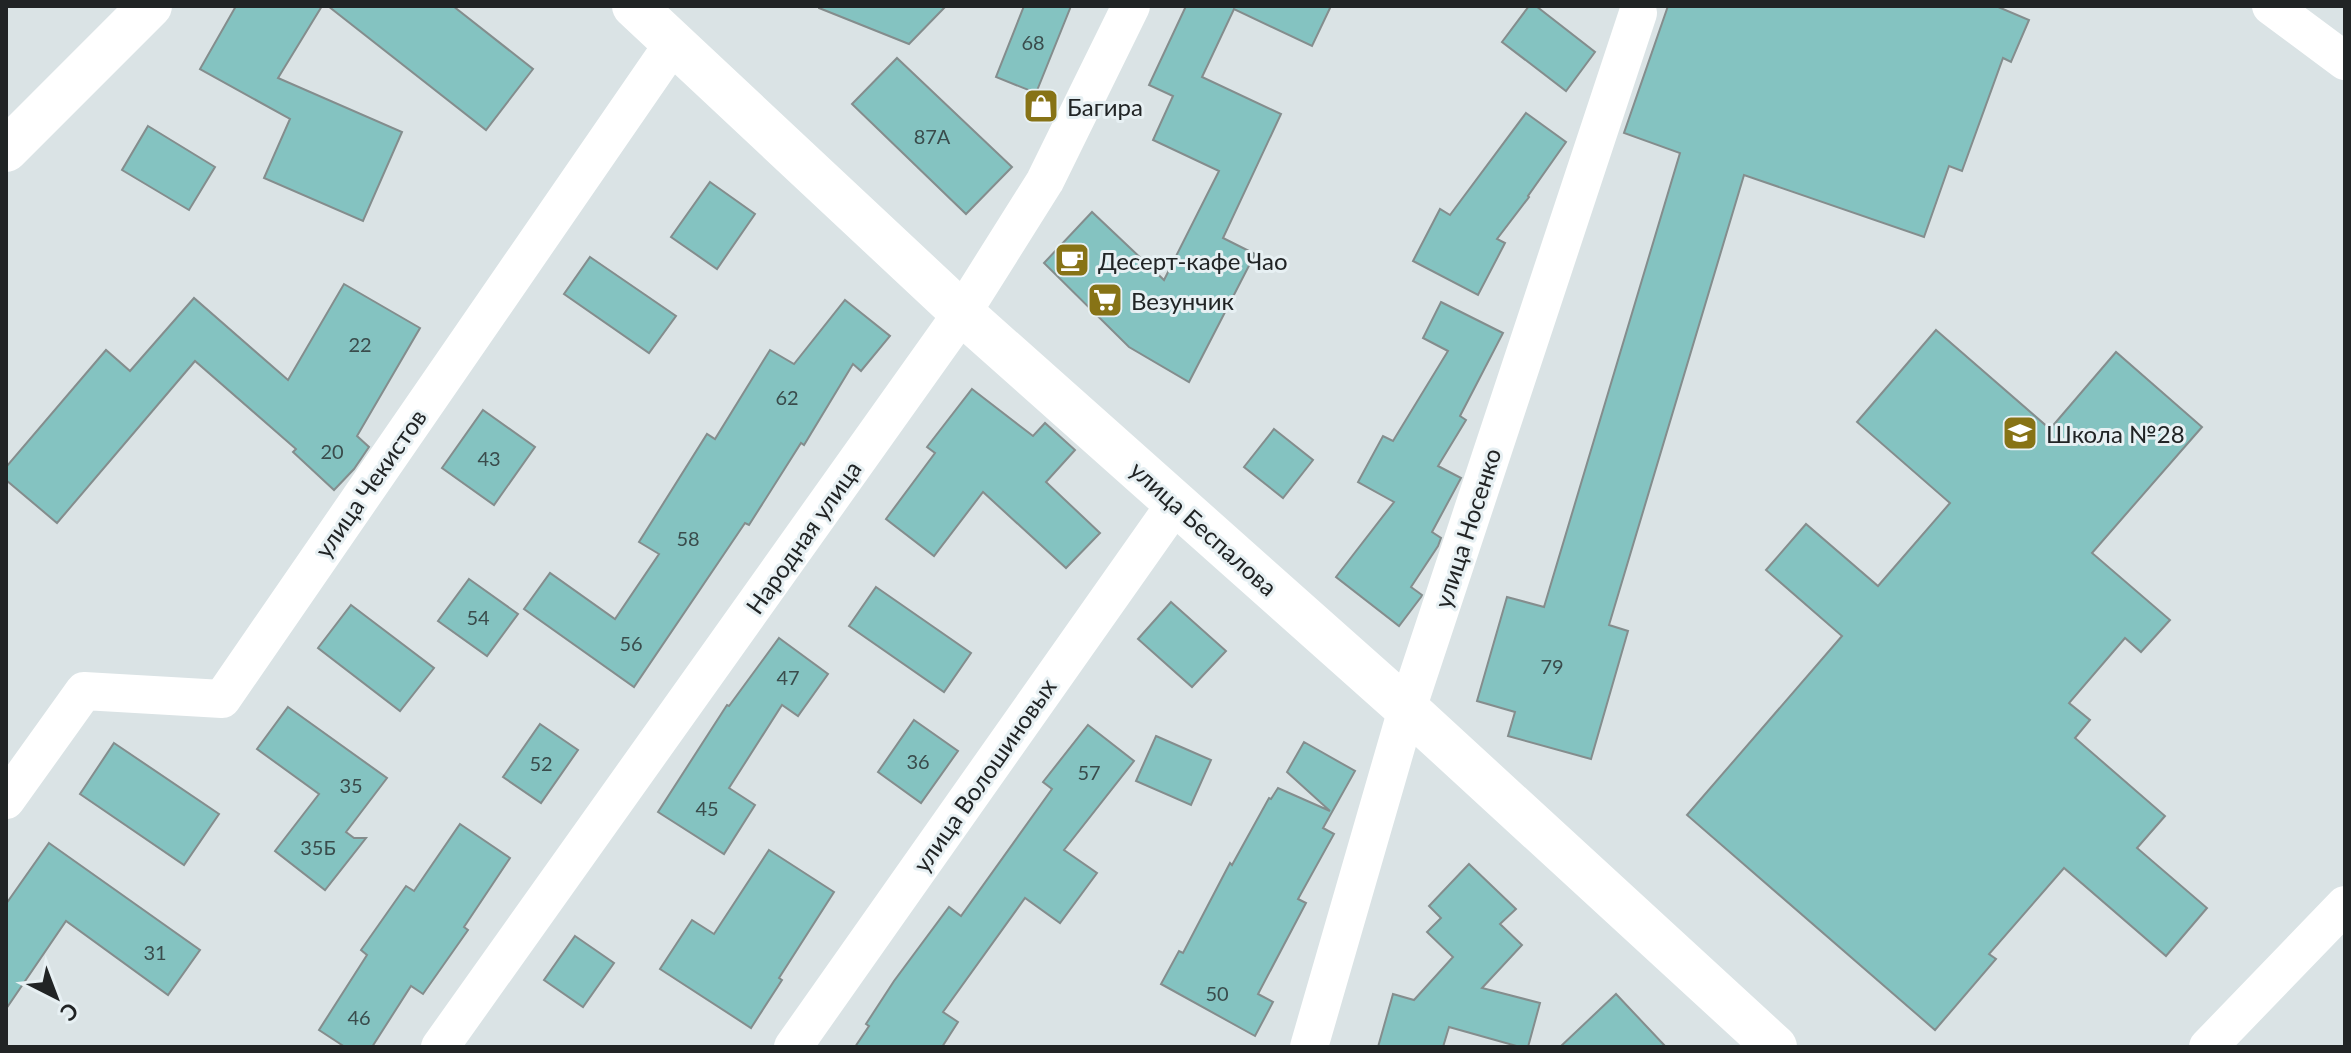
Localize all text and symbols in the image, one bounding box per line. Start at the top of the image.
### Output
house number: 68 [1021,30,1045,54]
shop icon: Багира [1022,87,1060,125]
place label: Багира [1067,92,1143,121]
house number: 87А [914,124,951,148]
cafe icon: Десерт-кафе Чао [1053,241,1091,279]
place label: Десерт-кафе Чао [1098,246,1288,275]
supermarket icon: Везунчик [1086,281,1124,319]
place label: Везунчик [1131,286,1235,315]
house number: 22 [348,332,372,356]
house number: 62 [775,385,799,409]
street label: улица Чекистов [308,403,432,563]
school or university icon: Школа №28 [2001,414,2039,452]
place label: Школа №28 [2046,419,2185,448]
house number: 20 [320,439,344,463]
street label: улица Носенко [1428,444,1506,612]
house number: 43 [477,446,501,470]
street label: улица Беспалова [1125,454,1283,602]
street label: Народная улица [739,455,867,619]
house number: 58 [676,526,700,550]
house number: 54 [466,605,490,629]
house number: 56 [619,631,643,655]
house number: 79 [1540,654,1564,678]
house number: 47 [776,665,800,689]
street label: улица Волошиновых [906,673,1062,877]
house number: 36 [906,749,930,773]
house number: 52 [529,751,553,775]
house number: 57 [1077,760,1101,784]
house number: 35 [339,773,363,797]
house number: 45 [695,796,719,820]
house number: 35Б [300,835,336,859]
house number: 31 [143,940,167,964]
north arrow [16,957,96,1037]
house number: 50 [1205,981,1229,1005]
text: С [55,997,84,1027]
house number: 46 [347,1005,371,1029]

